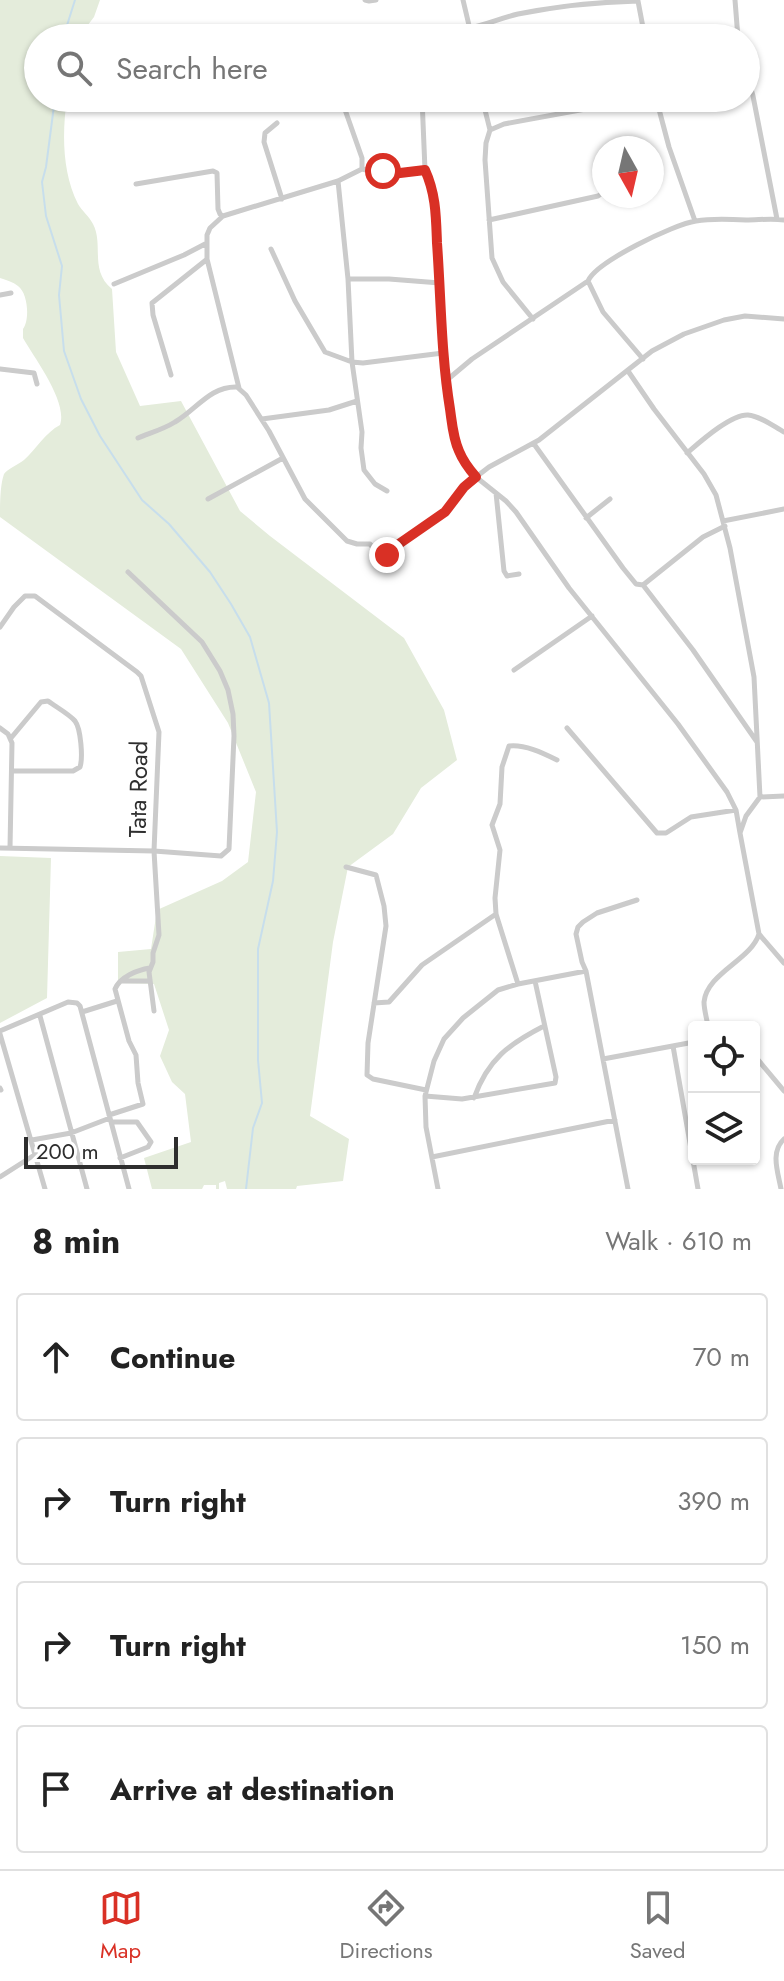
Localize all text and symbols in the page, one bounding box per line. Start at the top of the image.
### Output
search box [24,24,760,112]
icon: search [52,46,96,90]
text: Search here [116,47,268,90]
north arrow [592,136,664,208]
route start [365,153,401,189]
route end [369,537,405,573]
street label: Tata Road [120,740,156,838]
map controls [688,1021,760,1165]
button: locate [688,1021,760,1093]
button: layers [688,1093,760,1165]
scale bar [24,1133,178,1169]
text: 200 m [36,1135,99,1167]
text: 8 min [32,1217,120,1266]
text: Walk · 610 m [605,1222,752,1260]
icon: ahead [34,1335,78,1379]
text: Continue [110,1336,236,1379]
text: 70 m [693,1338,750,1376]
icon: right [34,1479,78,1523]
text: Turn right [110,1480,246,1523]
text: 390 m [677,1482,750,1520]
icon: right [34,1623,78,1667]
text: Turn right [110,1624,246,1667]
text: 150 m [680,1626,750,1664]
icon: arrive [34,1767,78,1811]
text: Arrive at destination [110,1768,395,1811]
tab: Map [99,1886,143,1966]
tab: Directions [340,1886,433,1966]
tab: Saved [630,1886,685,1966]

